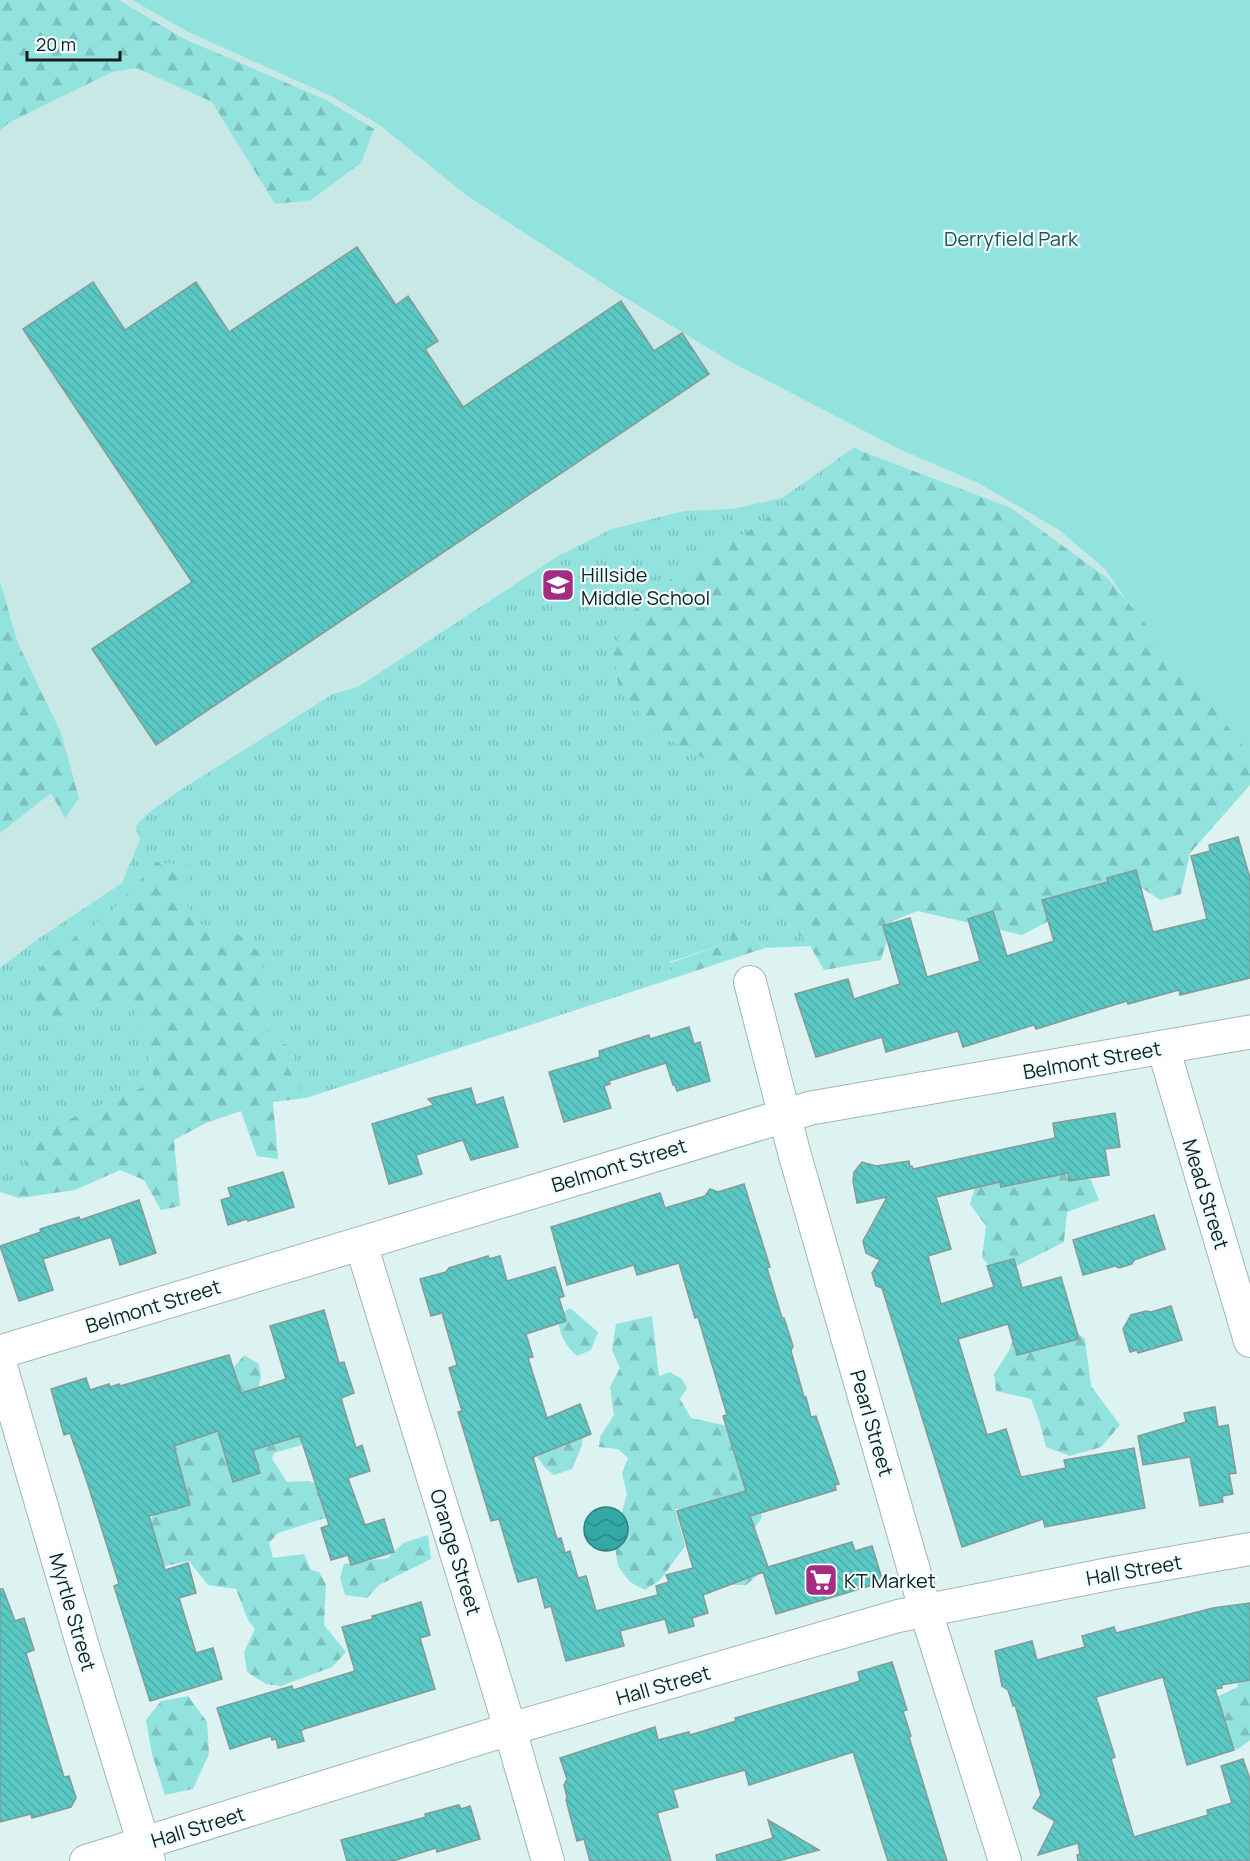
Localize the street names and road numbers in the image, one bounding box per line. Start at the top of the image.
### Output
street label: Belmont Street [1021,1035,1163,1085]
street label: Belmont Street [548,1132,690,1198]
street label: Mead Street [1176,1136,1236,1252]
street label: Belmont Street [82,1273,224,1339]
street label: Pearl Street [844,1367,900,1479]
street label: Orange Street [424,1486,488,1618]
street label: Hall Street [1084,1548,1184,1592]
street label: Myrtle Street [43,1550,103,1674]
street label: Hall Street [613,1659,713,1711]
street label: Hall Street [148,1800,248,1854]

